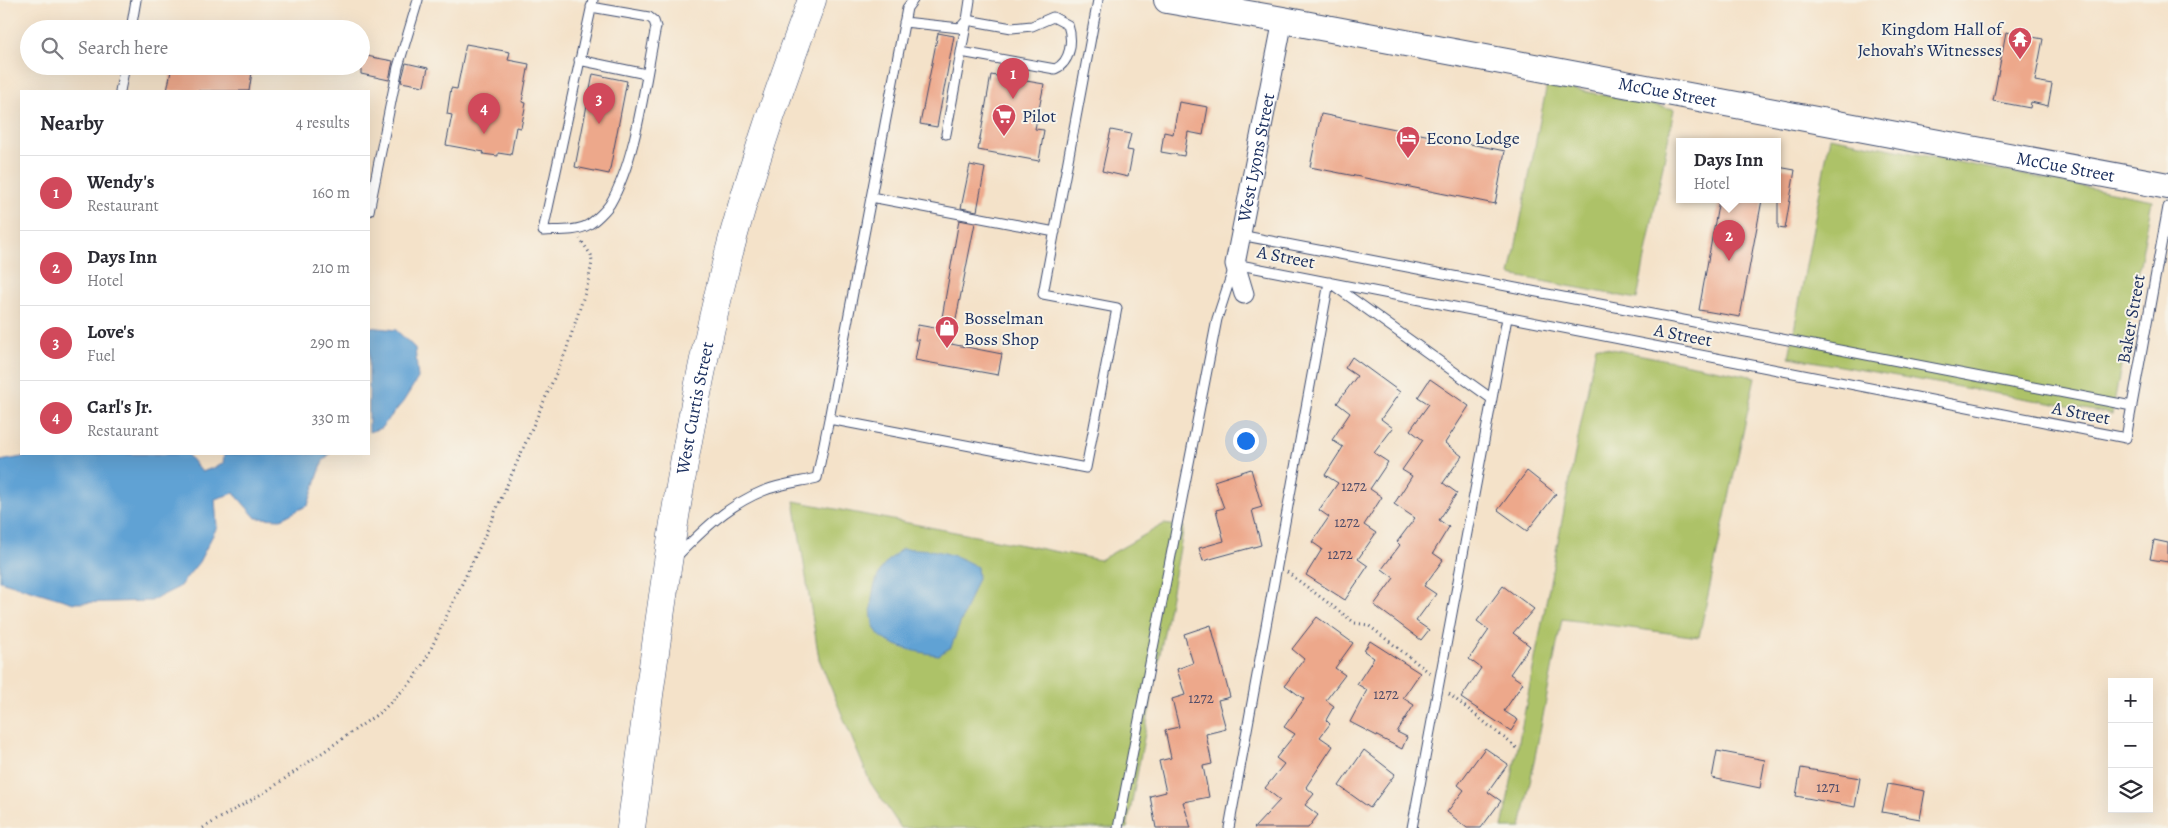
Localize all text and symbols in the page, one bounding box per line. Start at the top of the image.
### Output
place label: Kingdom Hall of Jehovah’s Witnesses [1857,17,2005,62]
search box [20,20,370,75]
temple icon: Kingdom Hall of Jehovah’s Witnesses [2007,26,2033,60]
icon: search [38,34,66,62]
text: Search here [78,35,168,61]
pin: 1 [997,58,1029,99]
street label: McCue Street [1616,71,1719,113]
pin: 3 [583,83,615,124]
street label: West Lyons Street [1231,91,1280,225]
pin: 4 [468,93,500,134]
supermarket icon: Pilot [991,103,1017,137]
place label: Pilot [1022,104,1056,128]
text: Nearby [40,109,103,137]
text: 4 results [296,112,350,134]
hotel icon: Econo Lodge [1395,125,1421,159]
place label: Econo Lodge [1426,126,1520,150]
popup [1676,138,1781,203]
street label: McCue Street [2015,146,2117,188]
text: Days Inn [1693,147,1764,173]
text: Wendy's [87,169,155,195]
text: Hotel [1693,173,1730,195]
text: 1 [53,182,59,204]
text: 160 m [312,182,350,204]
text: Restaurant [87,195,159,217]
pin: 2 [1713,220,1745,261]
street label: A Street [1254,239,1317,274]
text: Days Inn [87,244,157,270]
text: 2 [52,257,60,279]
text: 210 m [312,257,350,279]
text: Hotel [87,270,123,292]
street label: Baker Street [2111,272,2151,366]
place label: Bosselman Boss Shop [964,306,1044,351]
shop icon: Bosselman Boss Shop [934,315,960,349]
street label: A Street [1651,317,1714,352]
text: Love's [87,319,134,345]
text: 3 [53,332,59,354]
text: 290 m [310,332,350,354]
street label: West Curtis Street [670,339,719,477]
text: Fuel [87,345,115,367]
text: Carl's Jr. [87,394,153,420]
street label: A Street [2049,395,2112,430]
text: 4 [52,407,60,429]
text: 330 m [312,407,350,429]
text: Restaurant [87,420,159,442]
your location [1233,428,1259,454]
house number: 1272 [1341,476,1367,496]
house number: 1272 [1334,512,1360,532]
house number: 1272 [1327,544,1353,564]
map controls [2108,678,2153,813]
button: + [2108,678,2153,723]
house number: 1272 [1373,684,1399,704]
house number: 1272 [1188,688,1214,708]
button: − [2108,723,2153,768]
button: layers [2108,768,2153,813]
house number: 1271 [1816,777,1840,797]

